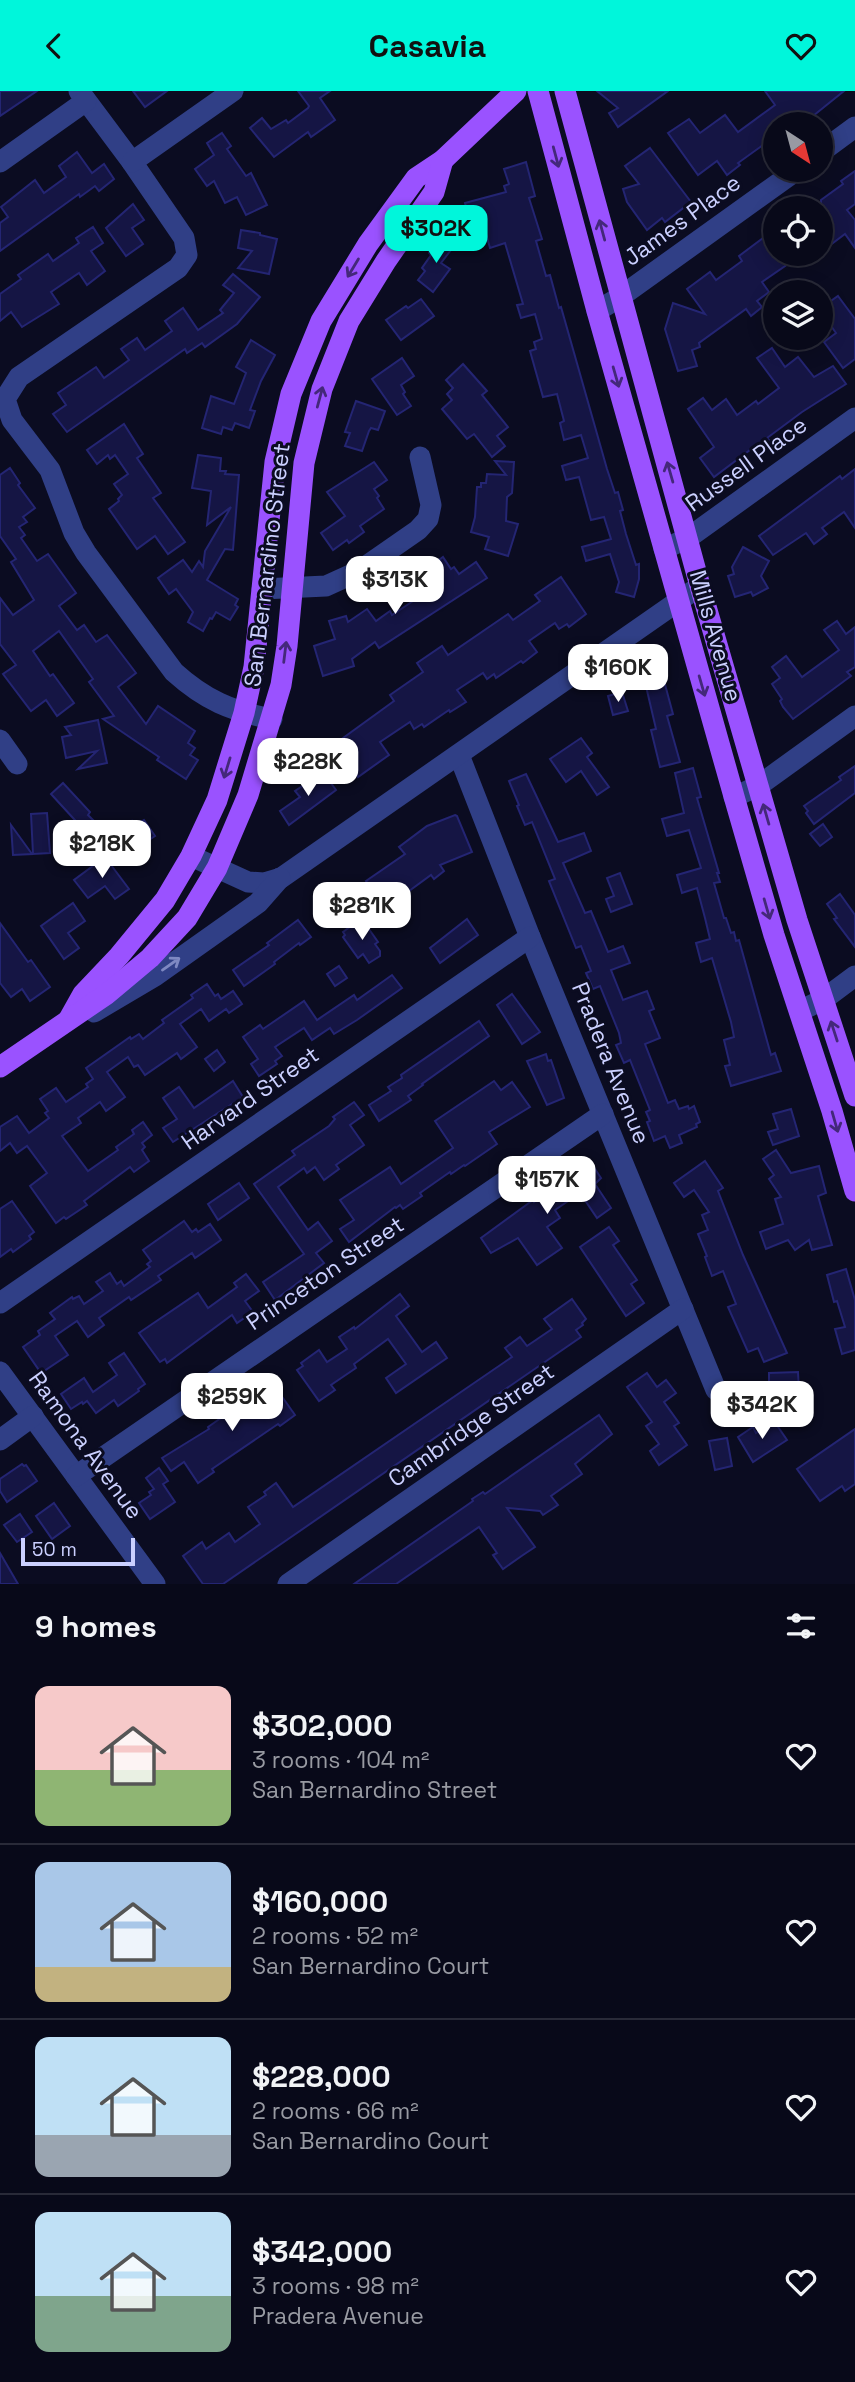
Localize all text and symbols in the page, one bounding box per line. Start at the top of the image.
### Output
text: Casavia [369,26,486,66]
icon: back [35,27,73,65]
icon: heart [782,27,820,65]
north arrow [763,112,833,182]
map controls [763,112,833,350]
one-way arrow [550,145,563,168]
street label: James Place [618,167,746,273]
button: locate [763,196,833,266]
pin: $302K [387,205,485,265]
text: $302K [401,213,471,243]
one-way arrow [595,219,608,241]
one-way arrow [346,257,360,277]
button: layers [763,280,833,350]
one-way arrow [610,366,623,388]
one-way arrow [314,387,327,409]
street label: Russell Place [679,410,813,518]
street label: San Bernardino Street [237,441,297,689]
one-way arrow [662,462,675,484]
pin: $313K [346,557,444,616]
text: $313K [362,564,428,594]
street label: Mills Avenue [683,567,749,705]
one-way arrow [279,641,292,664]
pin: $160K [569,645,667,704]
text: $160K [584,652,652,682]
one-way arrow [697,675,710,697]
pin: $228K [259,739,357,798]
text: $228K [273,746,343,776]
one-way arrow [219,756,232,778]
one-way arrow [759,803,772,825]
pin: $218K [53,821,151,880]
text: $218K [69,828,135,858]
pin: $281K [313,883,411,942]
text: $281K [329,890,395,920]
one-way arrow [761,898,774,920]
one-way arrow [161,957,180,971]
street label: Pradera Avenue [565,978,657,1148]
one-way arrow [827,1021,839,1043]
street label: Harvard Street [175,1039,325,1157]
one-way arrow [830,1111,843,1133]
pin: $157K [498,1157,596,1216]
text: $157K [515,1164,580,1194]
street label: Princeton Street [240,1209,410,1337]
street label: Cambridge Street [382,1356,560,1494]
street label: Ramona Avenue [22,1365,150,1525]
pin: $259K [183,1373,281,1433]
text: $259K [197,1381,267,1411]
pin: $342K [713,1381,811,1441]
text: $342K [727,1389,797,1419]
scale bar [21,1535,135,1567]
text: 50 m [32,1537,77,1562]
text: 9 homes [35,1607,157,1646]
icon: filters [782,1607,820,1645]
text: $302,000 [252,1706,392,1745]
icon: home [91,1714,175,1798]
icon: heart [782,1737,820,1775]
text: 3 rooms · 104 m² [252,1745,429,1775]
text: San Bernardino Street [252,1775,497,1805]
text: $160,000 [252,1882,388,1921]
icon: home [91,1890,175,1974]
icon: heart [782,1913,820,1951]
text: 2 rooms · 52 m² [252,1921,418,1951]
text: San Bernardino Court [252,1951,489,1981]
text: $228,000 [252,2057,391,2096]
icon: home [91,2065,175,2149]
icon: heart [782,2088,820,2126]
text: 2 rooms · 66 m² [252,2096,419,2126]
text: San Bernardino Court [252,2126,489,2156]
text: $342,000 [252,2232,392,2271]
icon: home [91,2240,175,2324]
icon: heart [782,2263,820,2301]
text: 3 rooms · 98 m² [252,2271,419,2301]
text: Pradera Avenue [252,2301,424,2331]

